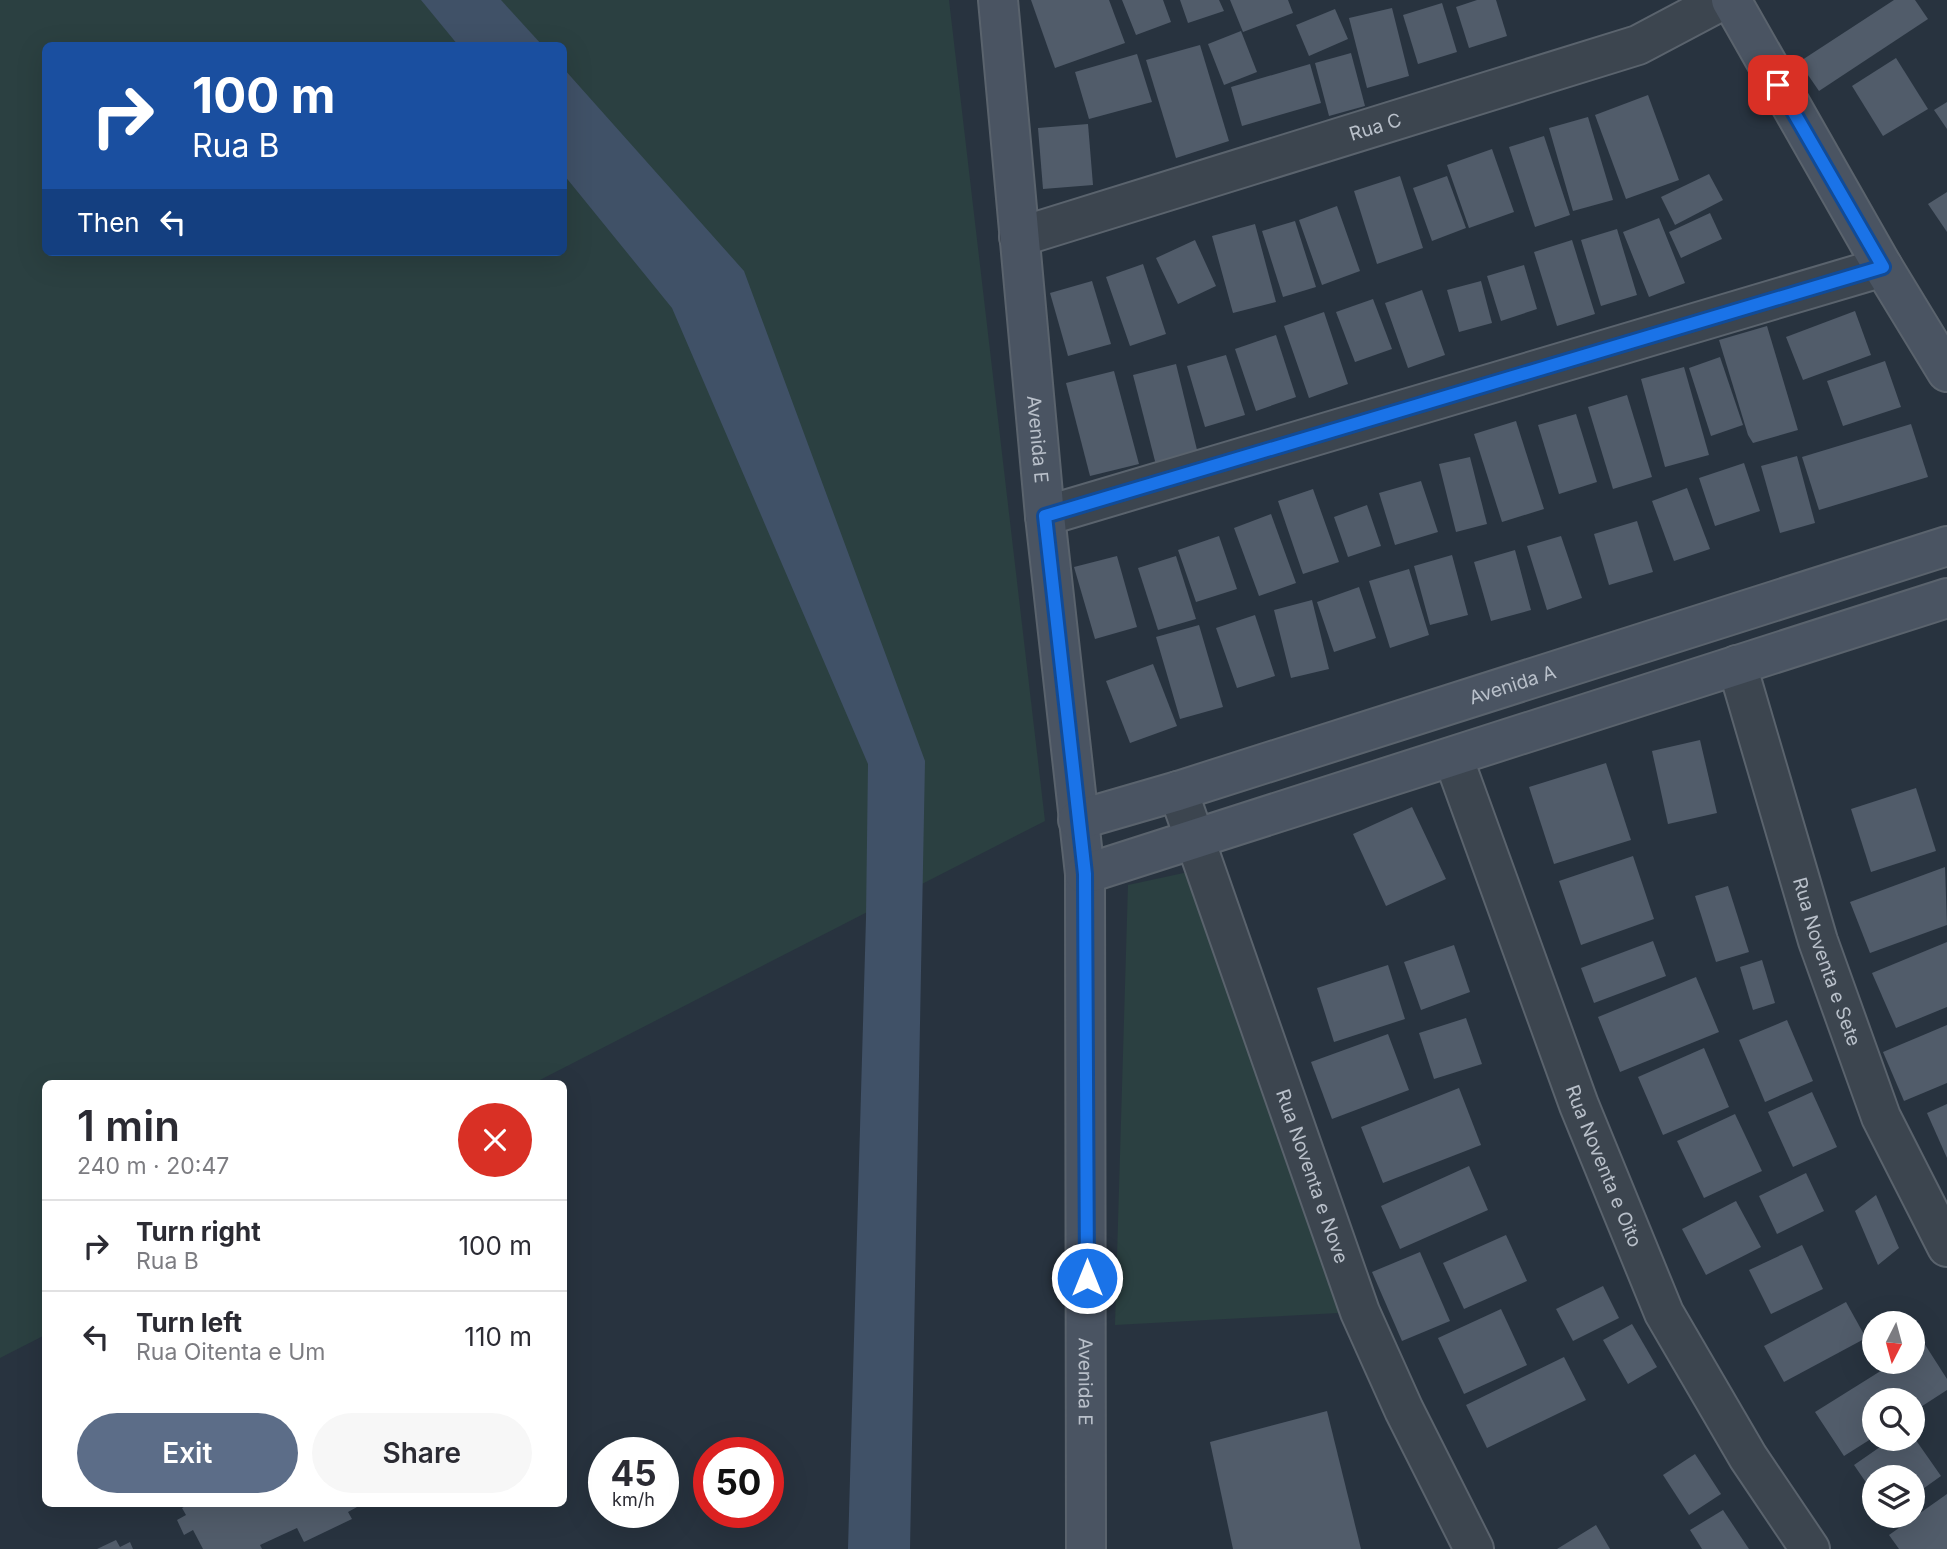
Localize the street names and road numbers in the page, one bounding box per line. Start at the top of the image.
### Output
street label: Rua C [1347,108,1404,146]
street label: Avenida E [1022,394,1053,484]
street label: Avenida A [1466,660,1559,710]
street label: Rua Noventa e Sete [1788,875,1866,1049]
street label: Rua Noventa e Oito [1561,1082,1647,1251]
street label: Rua Noventa e Nove [1271,1086,1353,1267]
street label: Avenida E [1074,1338,1097,1426]

